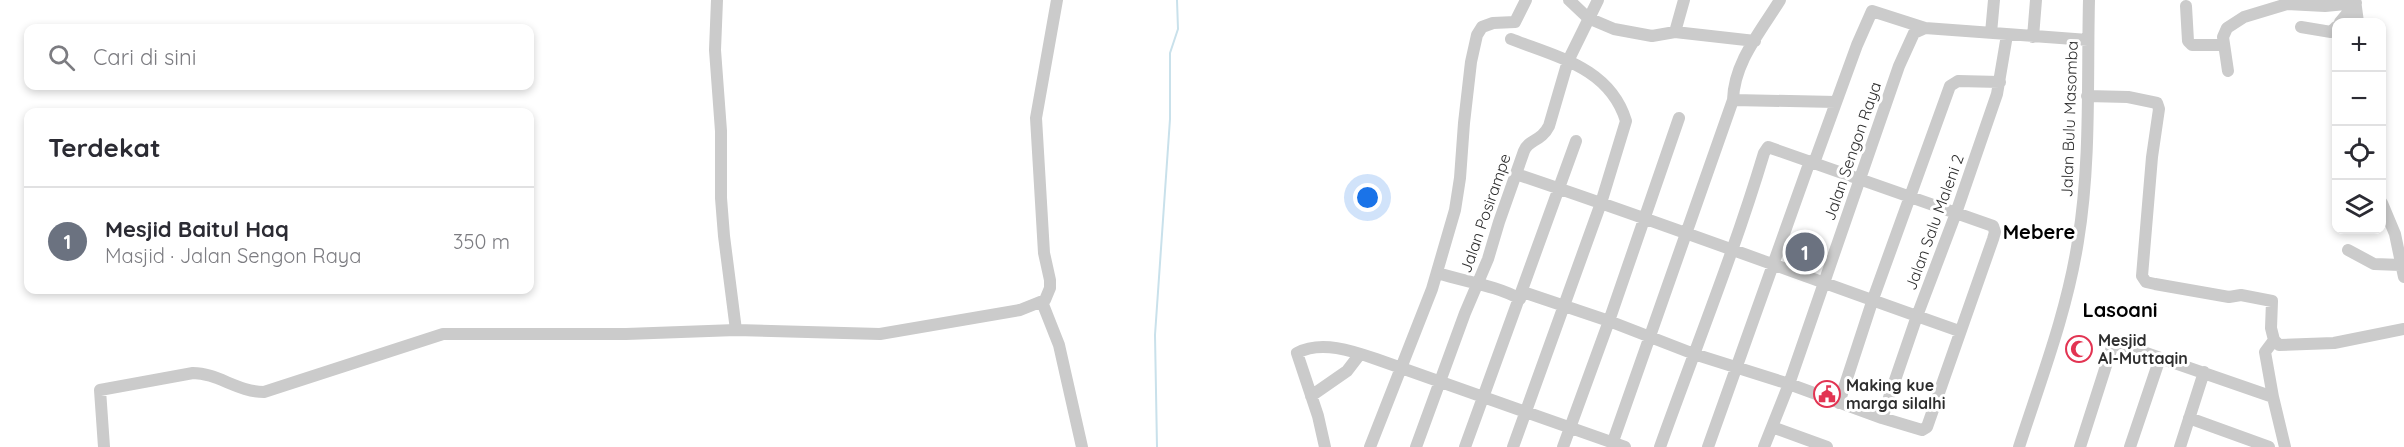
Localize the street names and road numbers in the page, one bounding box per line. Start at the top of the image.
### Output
street label: Jalan Bulu Masomba [2056,40,2082,198]
street label: Jalan Sengon Raya [1819,79,1885,223]
street label: Jalan Posirampe [1455,151,1515,275]
street label: Jalan Salu Maleni 2 [1900,151,1968,293]

